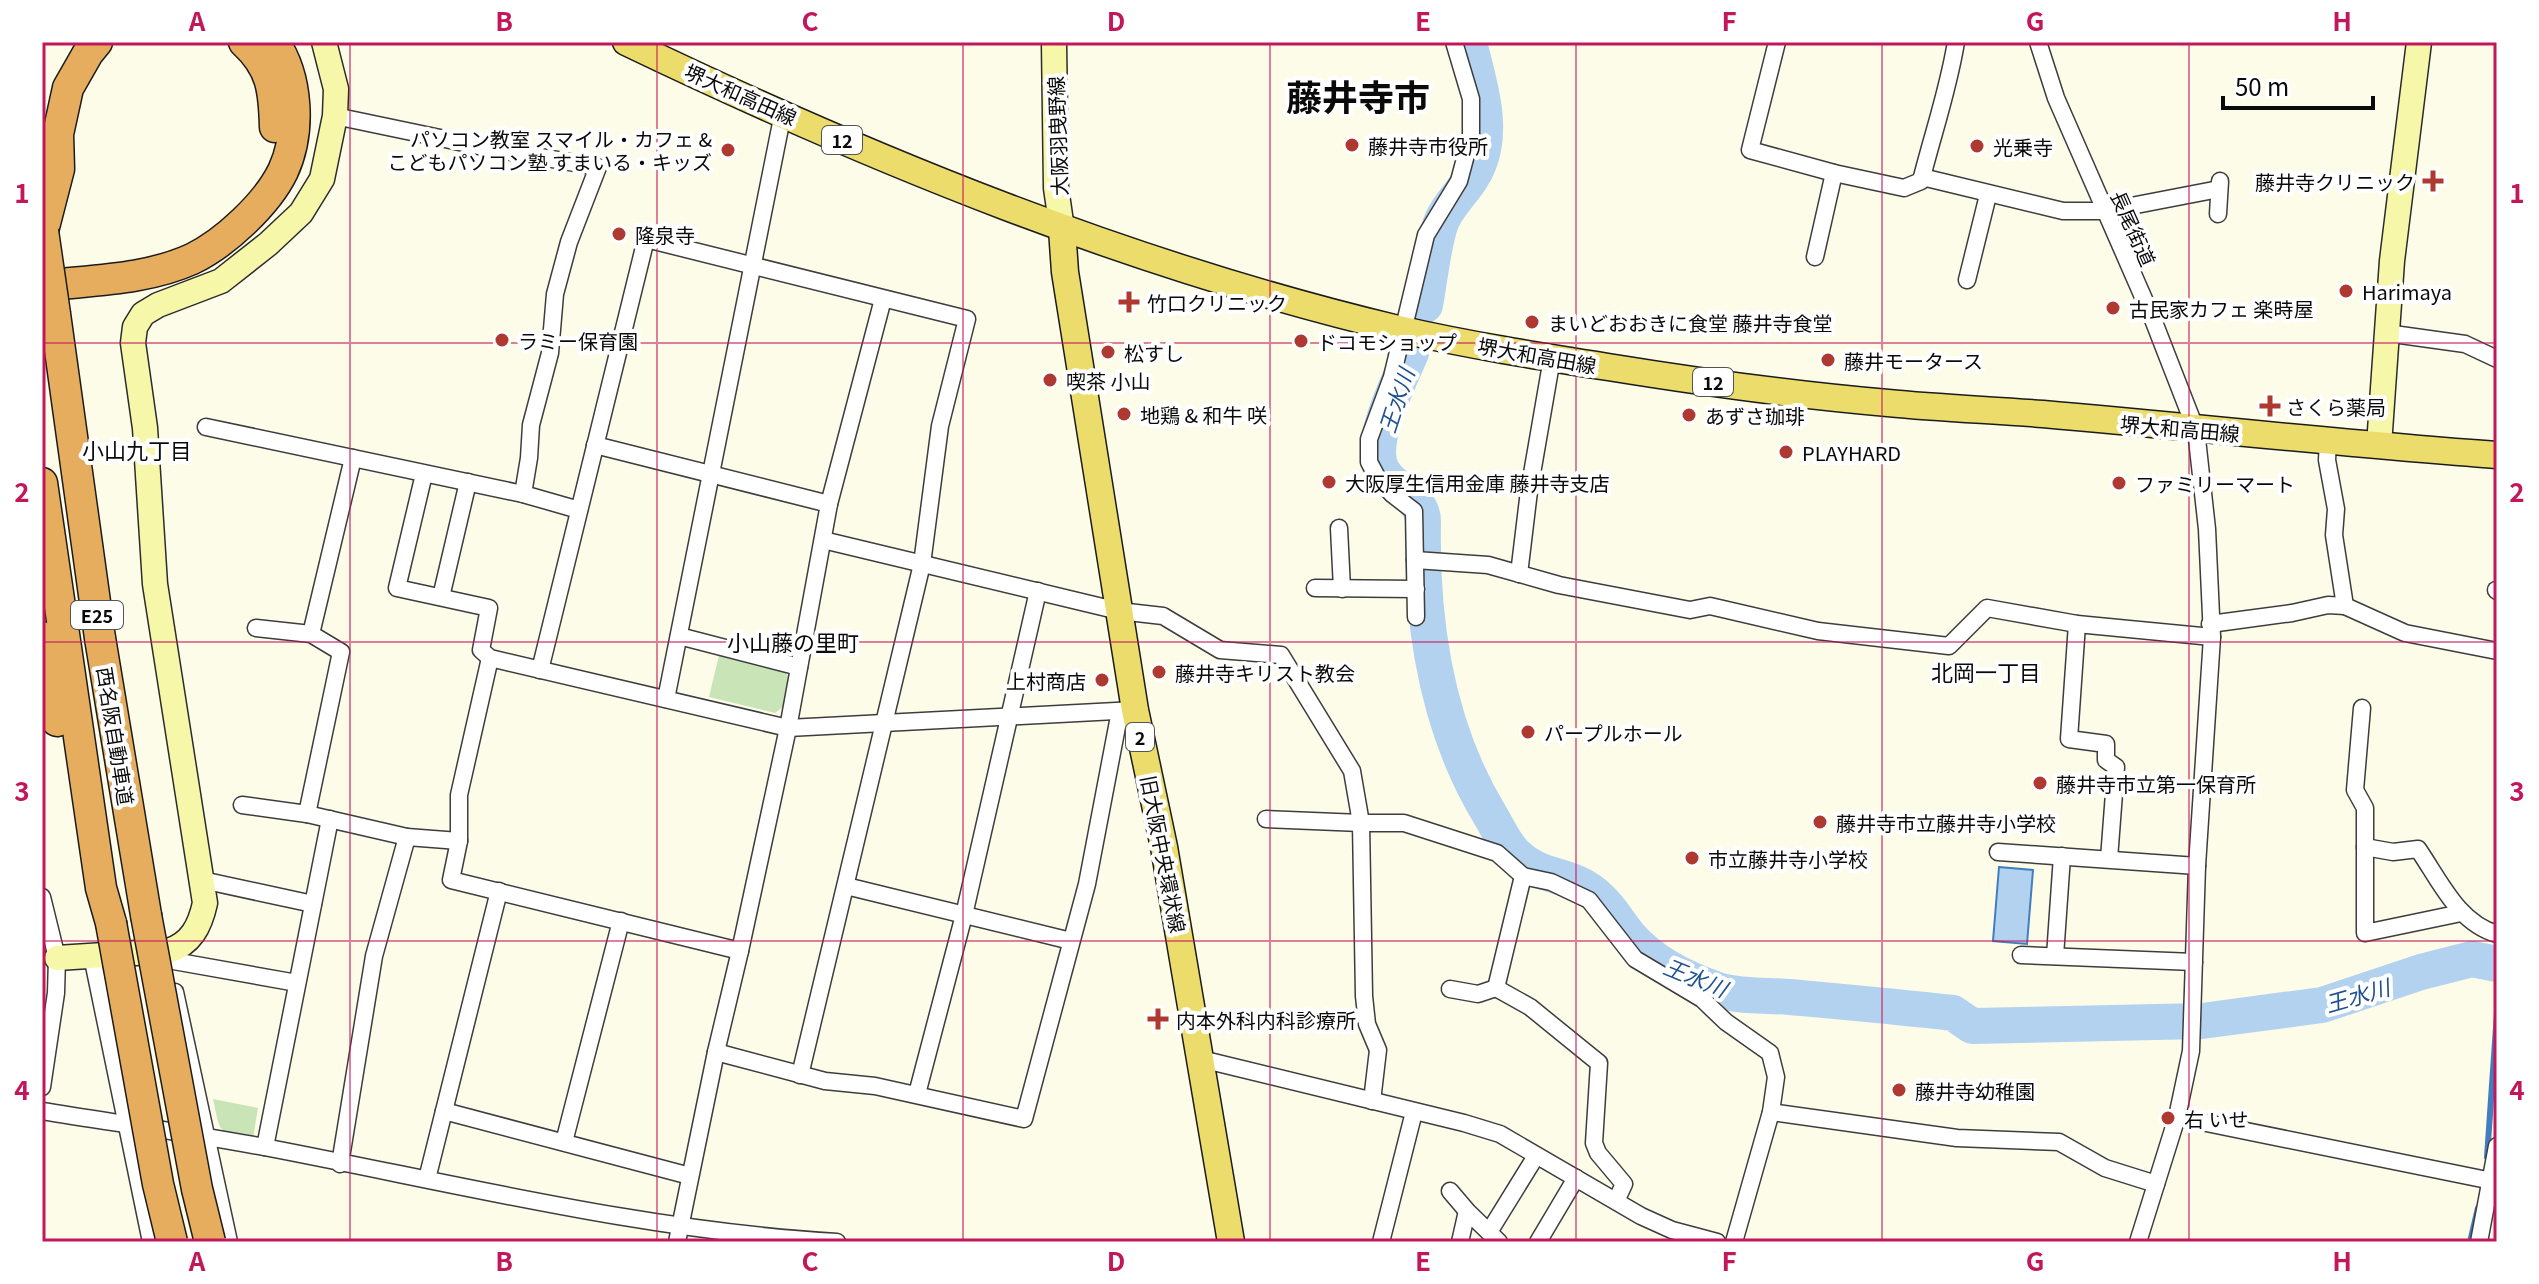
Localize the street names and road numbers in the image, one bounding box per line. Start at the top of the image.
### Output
street label: 堺大和高田線 [680,56,802,132]
street label: 大阪羽曳野線 [1040,76,1074,196]
road number: 12 [822,126,862,154]
street label: 長尾街道 [2104,186,2164,270]
street label: 堺大和高田線 [1475,330,1599,380]
road number: 12 [1693,368,1733,396]
street label: 堺大和高田線 [2119,408,2241,448]
road number: E25 [71,601,123,629]
street label: 西名阪自動車道 [91,665,141,807]
road number: 2 [1126,723,1154,751]
street label: 旧大阪中央環状線 [1135,773,1193,935]

